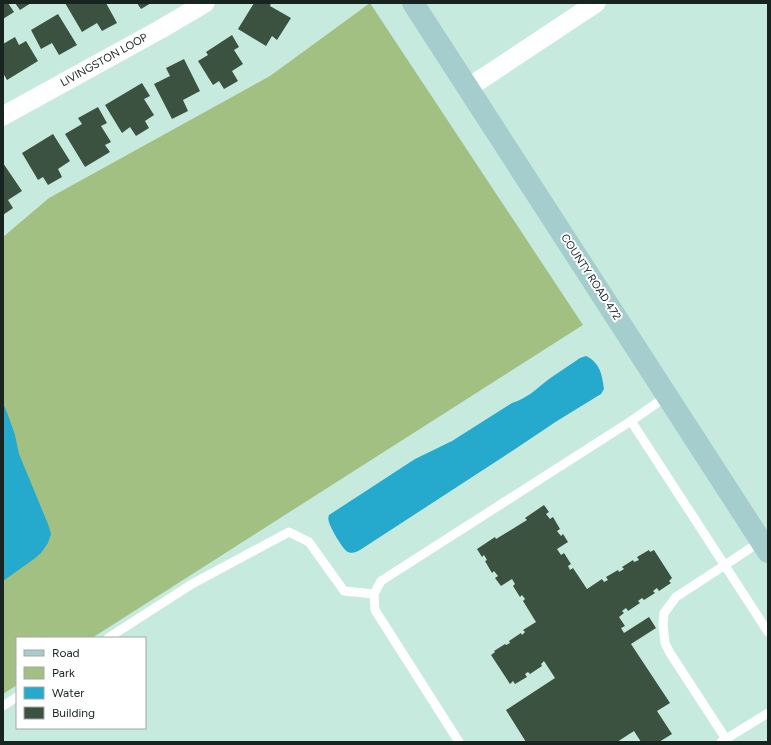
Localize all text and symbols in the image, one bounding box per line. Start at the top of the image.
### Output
street label: LIVINGSTON LOOP [58,30,150,89]
street label: COUNTY ROAD 472 [558,231,624,323]
legend [16,637,146,729]
text: Road [52,646,80,660]
text: Park [52,666,75,680]
text: Water [52,686,84,700]
text: Building [52,706,95,720]

